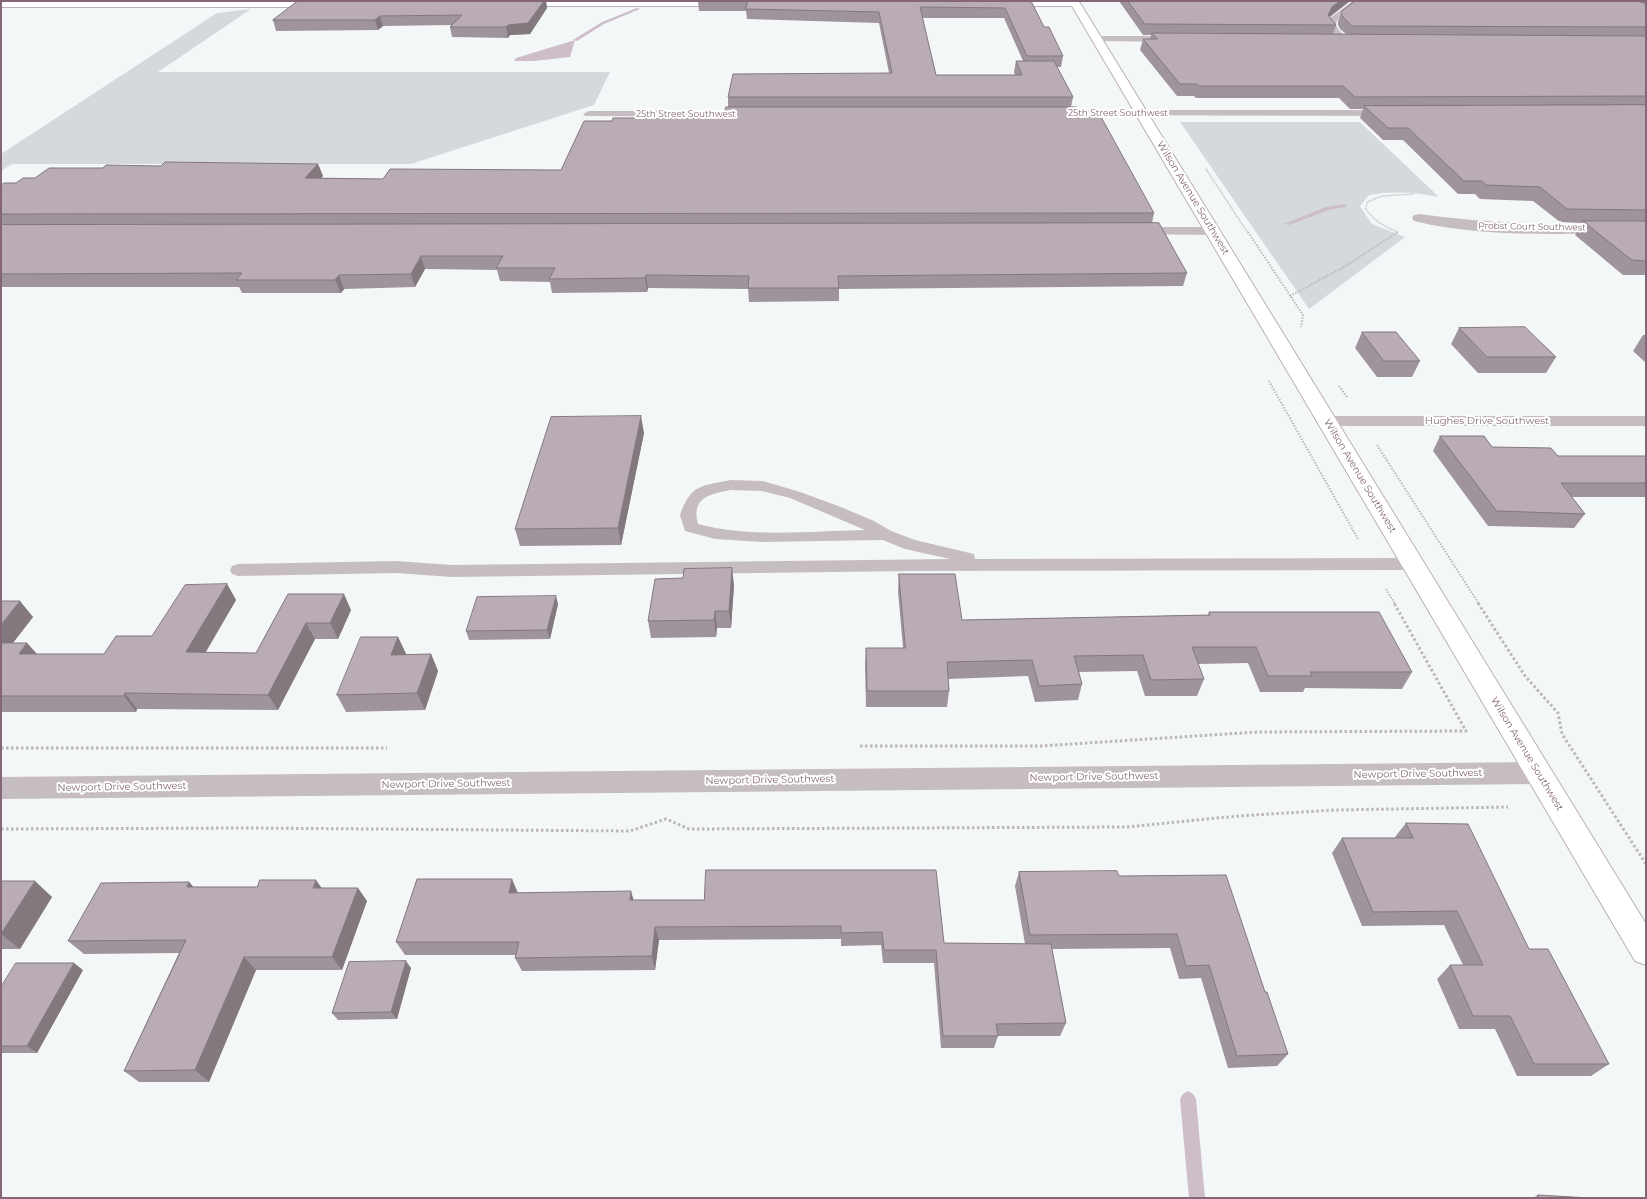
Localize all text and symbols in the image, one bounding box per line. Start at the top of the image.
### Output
street label: 25th Street Southwest [1068,108,1168,118]
street label: 25th Street Southwest [636,109,736,119]
street label: Wilson Avenue Southwest [1154,139,1232,257]
street label: Probst Court Southwest [1478,221,1586,233]
street label: Hughes Drive Southwest [1425,415,1549,427]
street label: Wilson Avenue Southwest [1321,417,1399,535]
street label: Wilson Avenue Southwest [1488,695,1566,813]
street label: Newport Drive Southwest [1353,767,1483,781]
street label: Newport Drive Southwest [1029,770,1159,784]
street label: Newport Drive Southwest [705,773,835,787]
street label: Newport Drive Southwest [381,777,511,791]
street label: Newport Drive Southwest [57,780,187,794]

